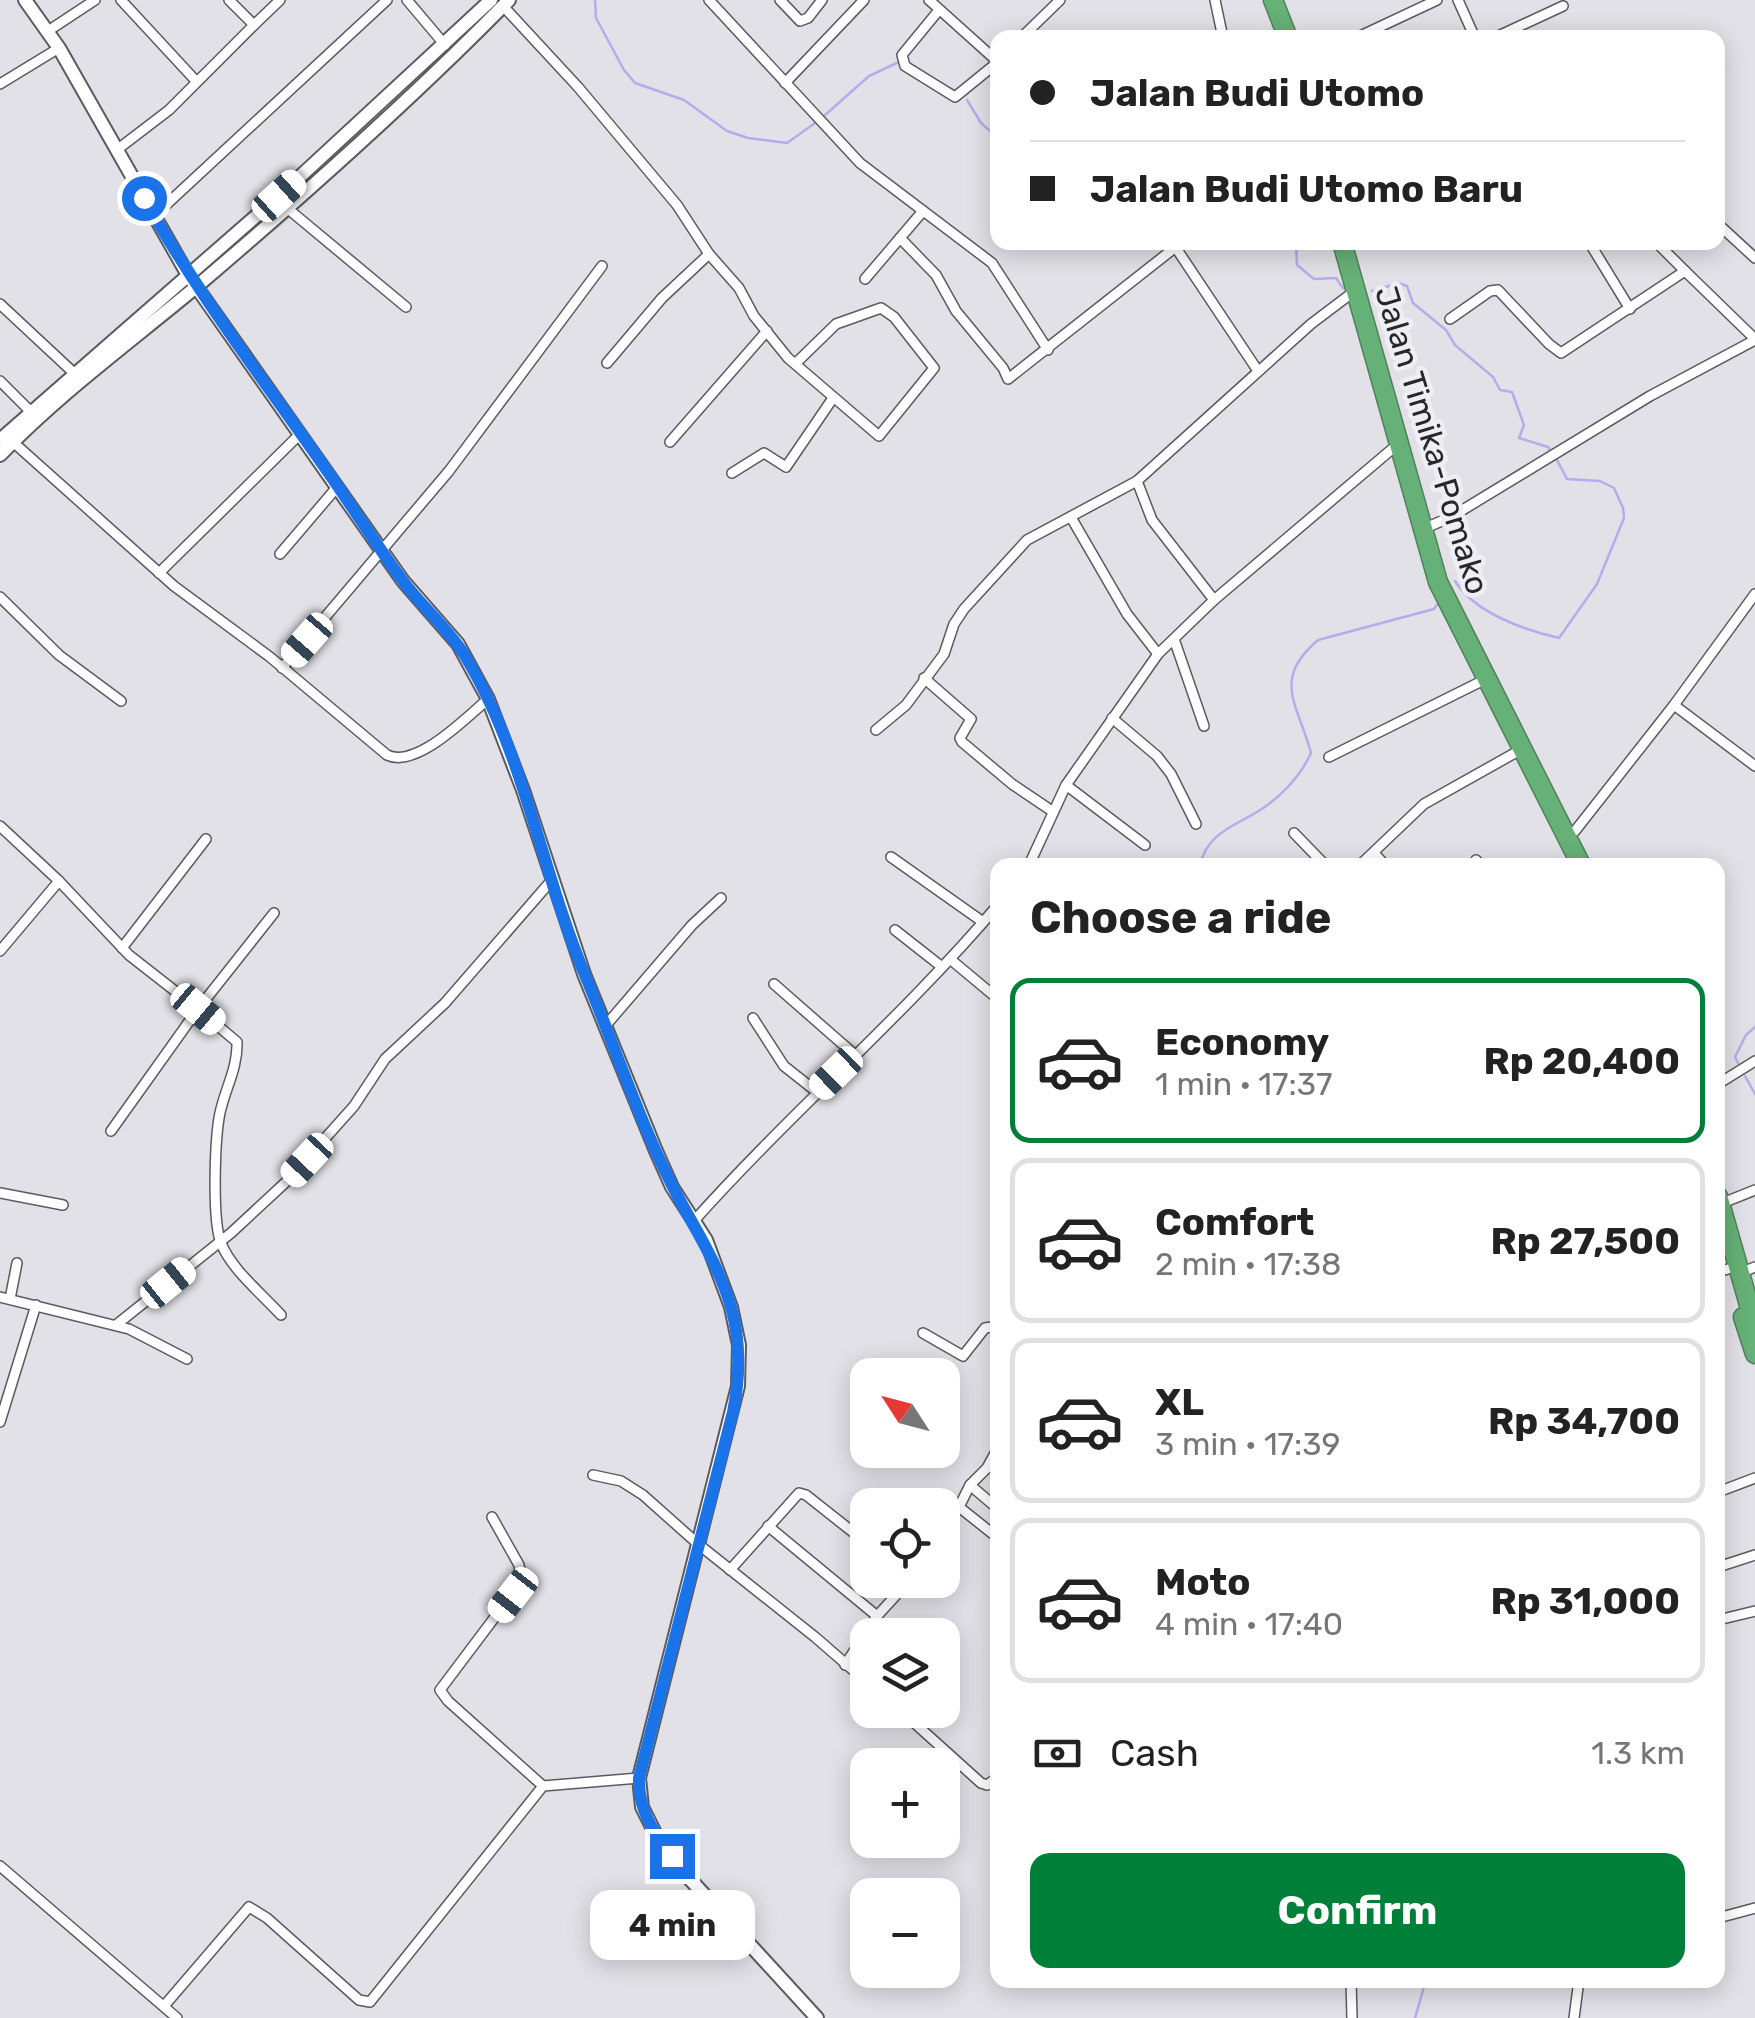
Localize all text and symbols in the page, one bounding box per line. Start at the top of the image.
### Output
text: Jalan Budi Utomo [1090,70,1424,116]
car [247,165,311,227]
text: Jalan Budi Utomo Baru [1090,166,1523,212]
route start [122,176,167,221]
street label: Jalan Timika-Pomako [1367,281,1497,599]
car [276,608,338,672]
text: Choose a ride [1030,891,1332,944]
car [165,978,231,1040]
icon: car [1035,1016,1125,1106]
text: Economy [1155,1019,1329,1065]
text: Rp 20,400 [1483,1038,1680,1084]
car [804,1041,868,1105]
text: 1 min · 17:37 [1155,1065,1332,1103]
car [276,1128,338,1192]
icon: car [1035,1196,1125,1286]
text: Comfort [1155,1199,1314,1245]
text: Rp 27,500 [1491,1218,1680,1264]
text: 2 min · 17:38 [1155,1245,1341,1283]
car [135,1252,201,1314]
north arrow [850,1358,960,1468]
map controls [850,1358,960,1988]
icon: car [1035,1376,1125,1466]
text: XL [1155,1379,1204,1425]
text: Rp 34,700 [1488,1398,1680,1444]
text: 3 min · 17:39 [1155,1425,1340,1463]
button: locate [850,1488,960,1598]
icon: car [1035,1556,1125,1646]
text: Moto [1155,1559,1251,1605]
car [483,1562,543,1628]
text: Rp 31,000 [1490,1578,1680,1624]
text: 4 min · 17:40 [1155,1605,1343,1643]
button: layers [850,1618,960,1728]
icon: cash [1030,1726,1085,1781]
text: Cash [1110,1730,1199,1776]
text: 1.3 km [1591,1734,1685,1772]
button: + [850,1748,960,1858]
route end [650,1834,695,1879]
button: Confirm [1030,1853,1685,1968]
button: − [850,1878,960,1988]
callout: 4 min [590,1891,754,1961]
text: 4 min [629,1906,716,1944]

